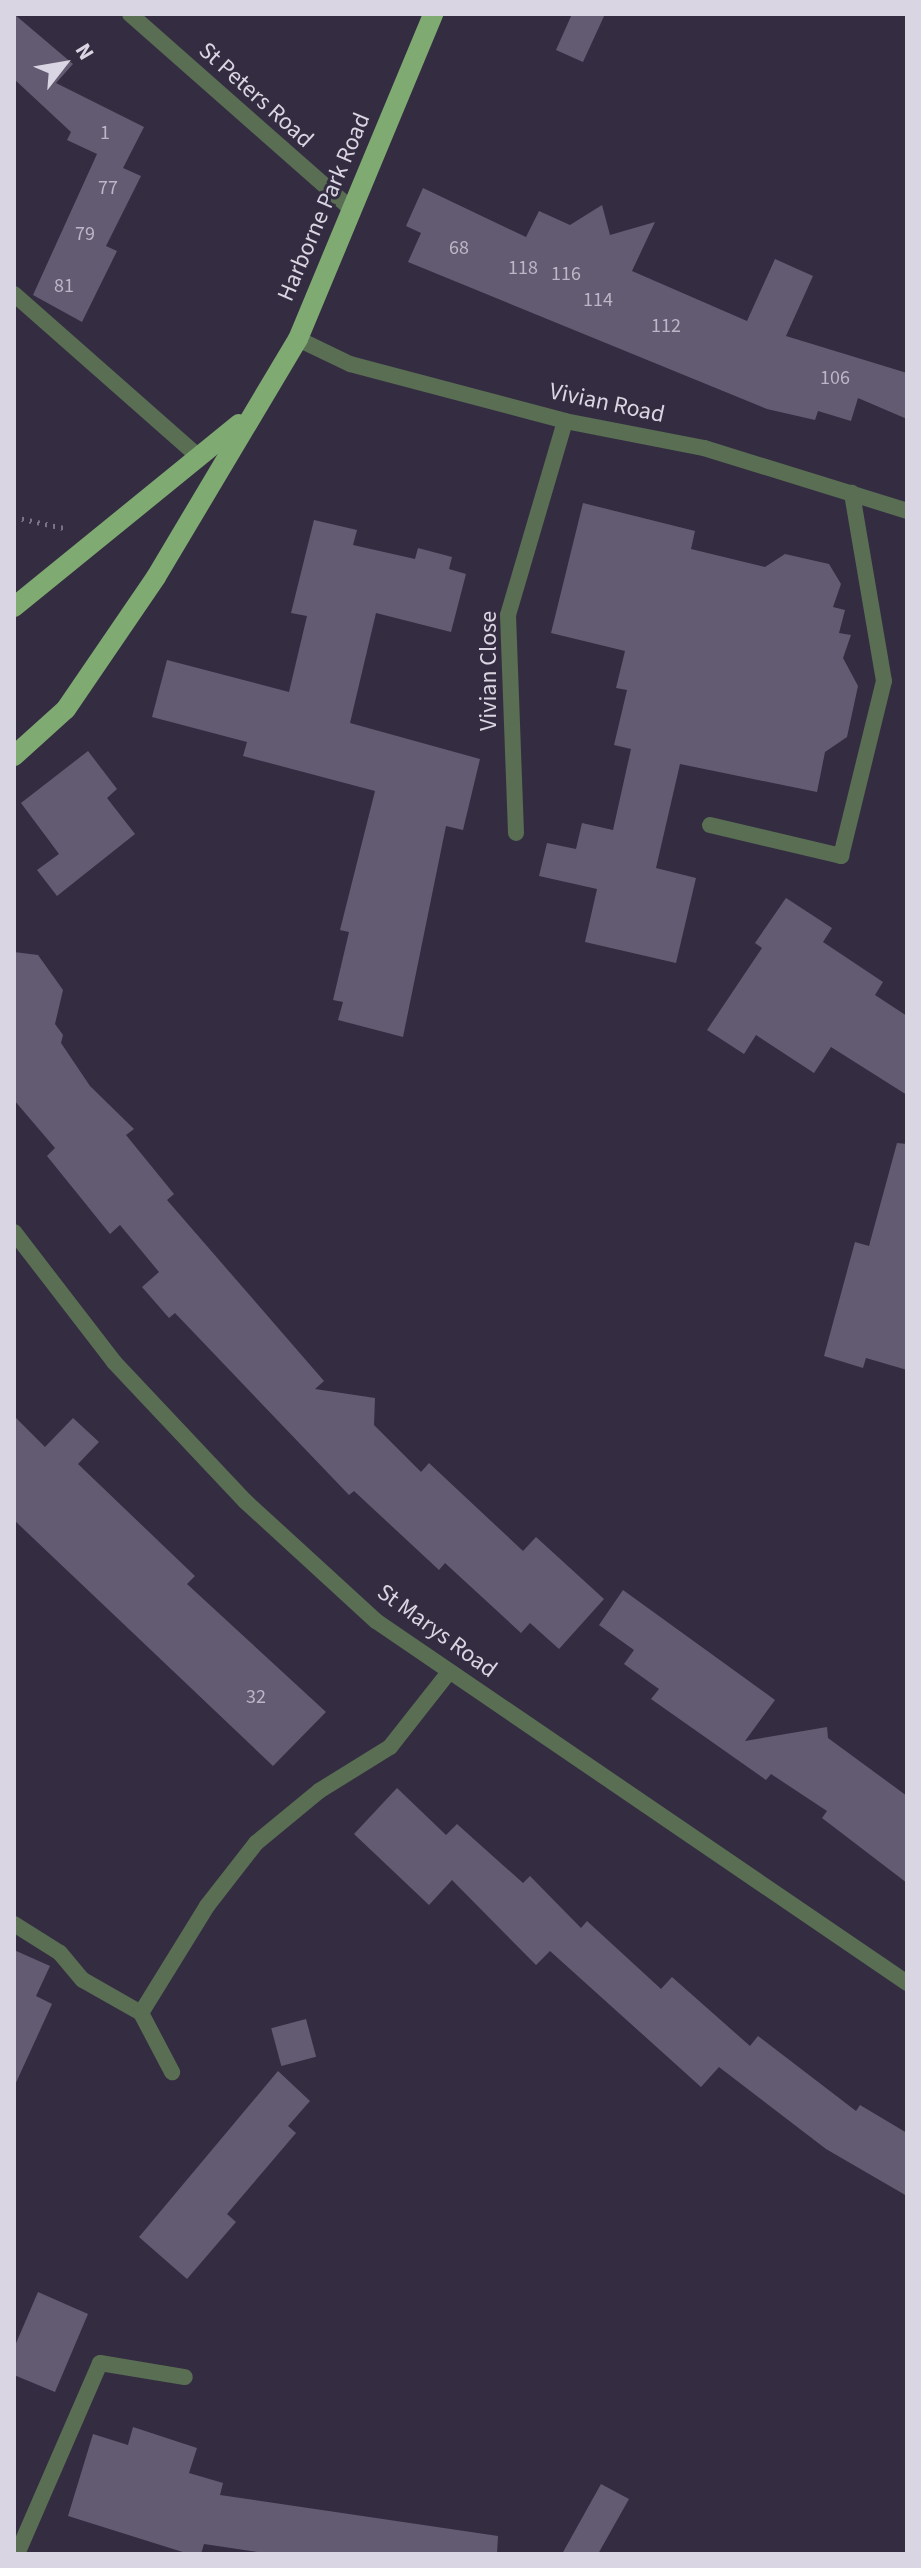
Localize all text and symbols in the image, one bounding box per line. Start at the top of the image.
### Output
north arrow [24,24,104,104]
street label: St Peters Road [193,36,319,154]
text: N [67,37,102,66]
street label: Harborne Park Road [271,109,377,305]
house number: 1 [100,121,110,145]
house number: 77 [98,176,118,200]
house number: 79 [75,222,95,246]
house number: 68 [449,236,469,260]
house number: 118 [508,256,538,280]
house number: 116 [551,262,581,286]
house number: 81 [54,274,74,298]
house number: 114 [583,288,613,312]
house number: 112 [651,314,681,338]
house number: 106 [820,366,850,390]
street label: Vivian Road [547,377,667,429]
street label: Vivian Close [475,611,503,731]
street label: St Marys Road [371,1578,503,1684]
house number: 32 [246,1685,266,1709]

